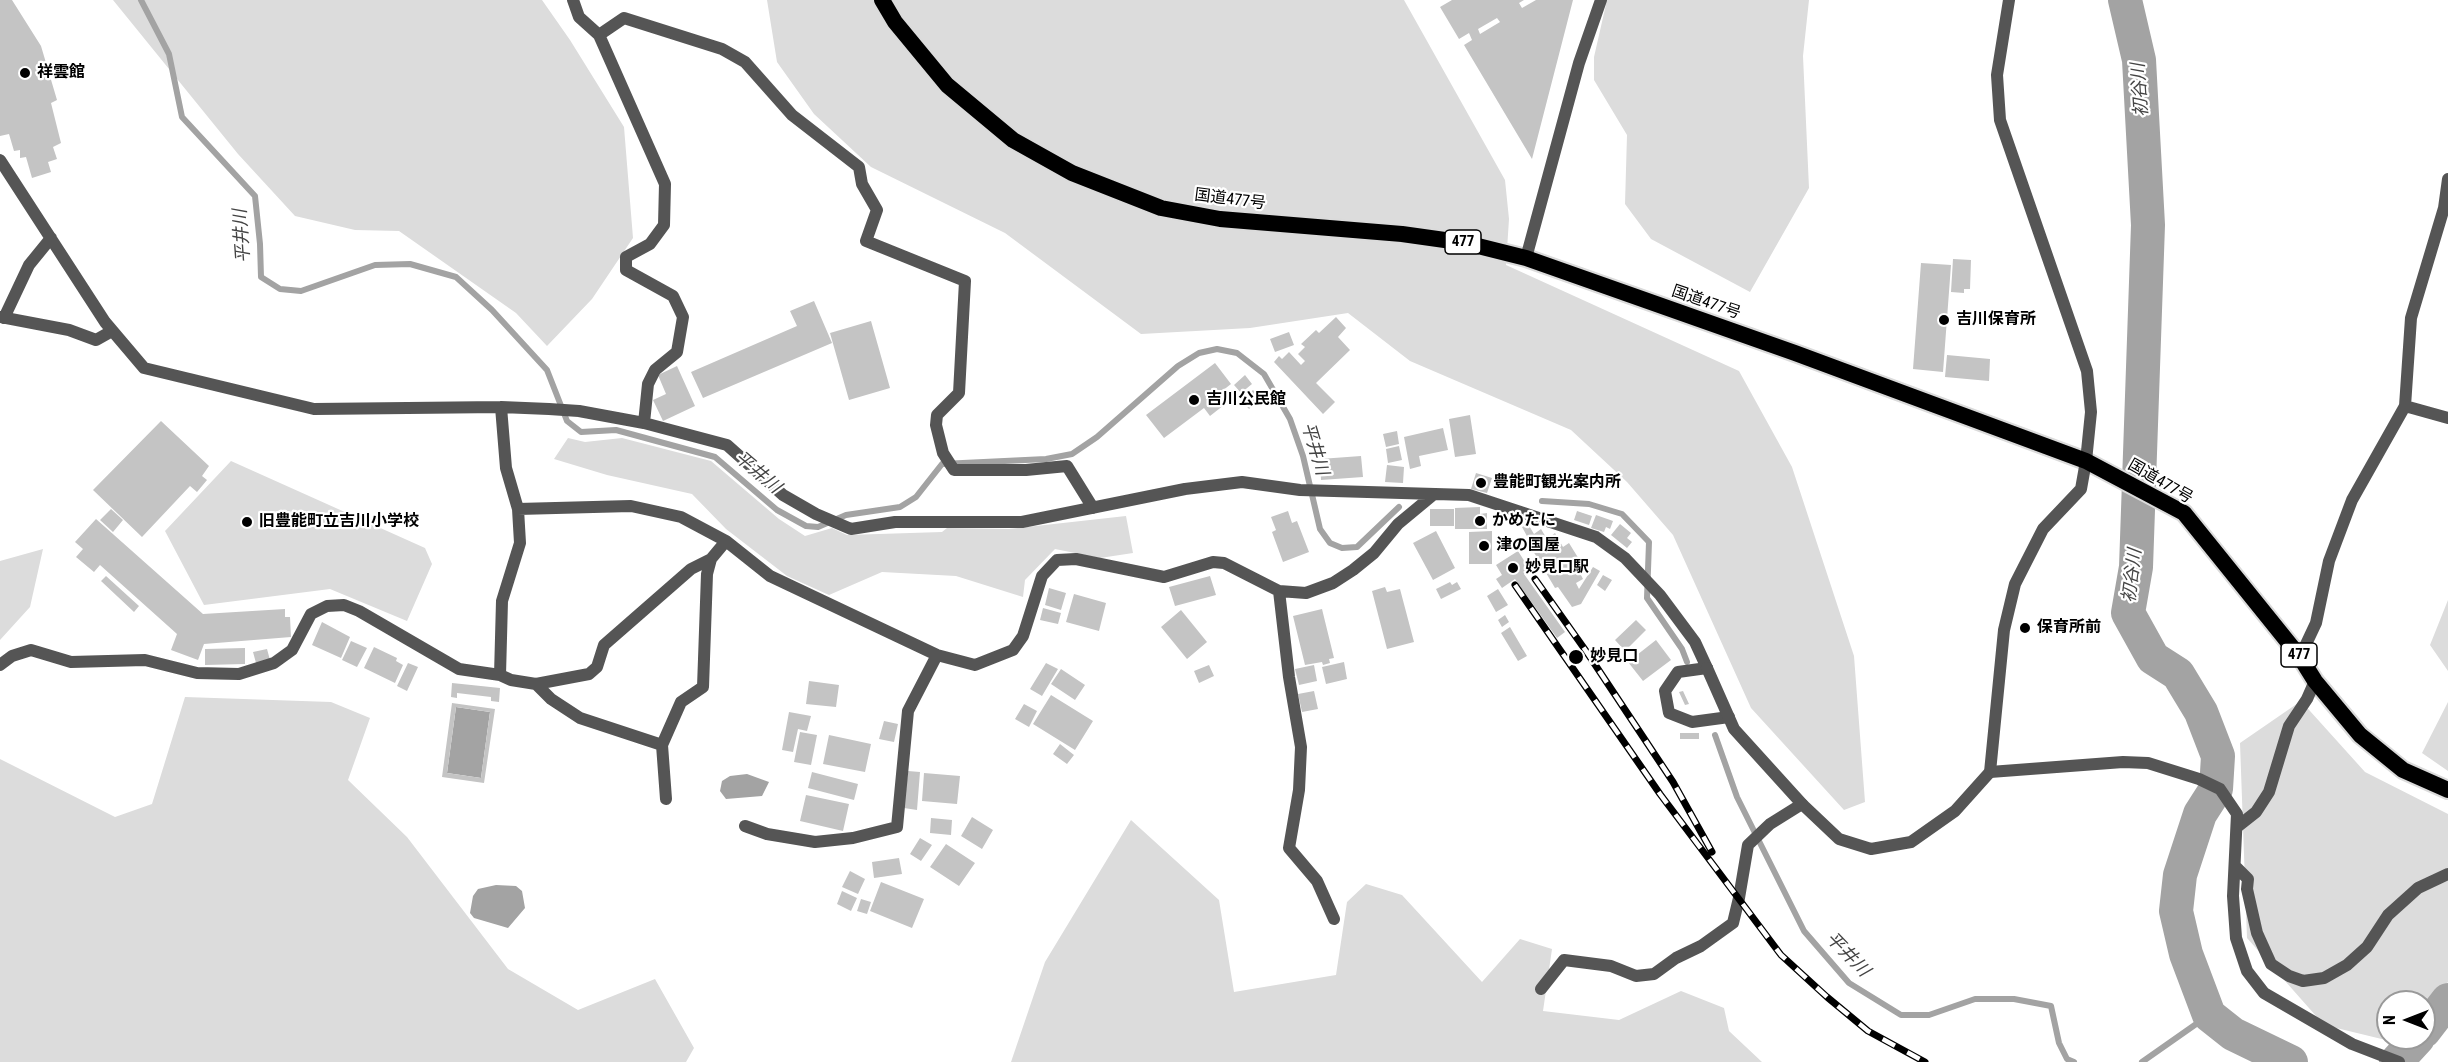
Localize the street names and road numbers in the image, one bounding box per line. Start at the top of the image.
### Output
street label: 国道477号 [1193,186,1267,214]
road number: 477 [1445,230,1481,254]
street label: 国道477号 [1669,282,1743,324]
street label: 国道477号 [2124,456,2196,508]
road number: 477 [2281,643,2317,667]

